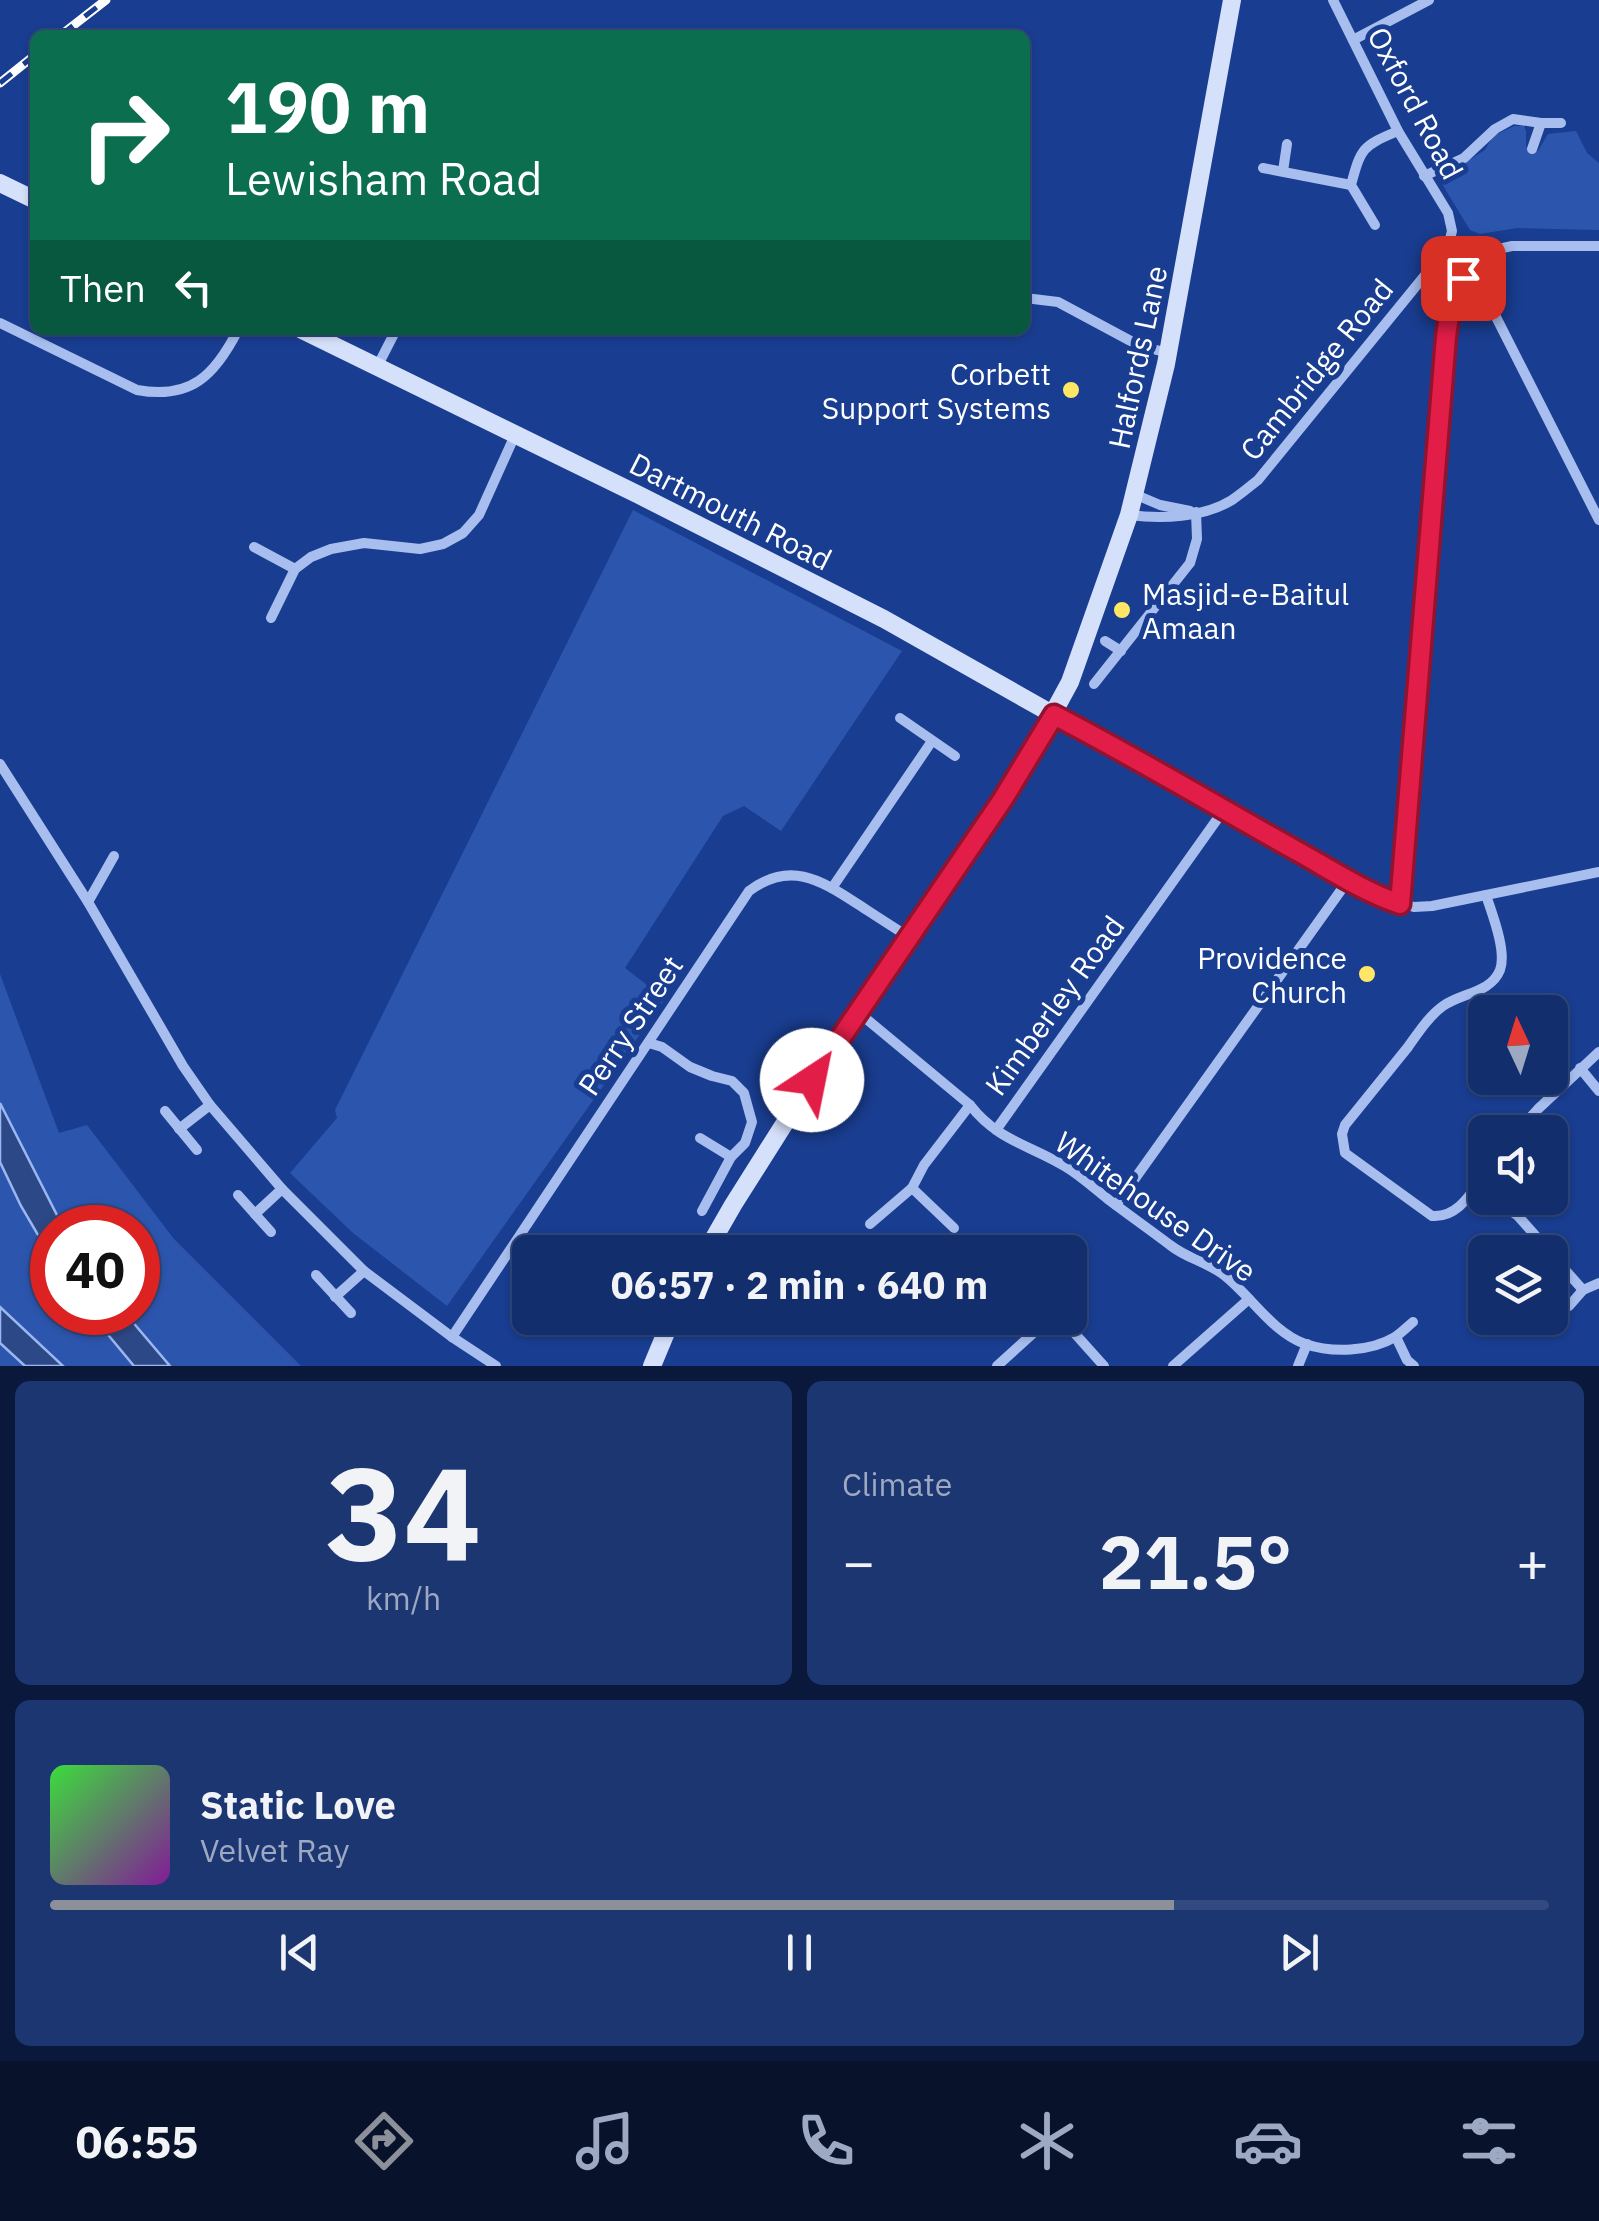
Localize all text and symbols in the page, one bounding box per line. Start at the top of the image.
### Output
street label: Oxford Road [1360,20,1472,186]
text: 190 m [225,61,430,152]
icon: right [60,70,190,200]
text: Lewisham Road [225,149,542,207]
pin [1421,236,1506,321]
icon: arrive [1436,251,1491,306]
icon: left [166,260,221,315]
street label: Halfords Lane [1099,262,1175,452]
text: Then [60,263,146,312]
street label: Cambridge Road [1231,270,1401,468]
place label: Corbett Support Systems [822,354,1051,427]
marker: Corbett Support Systems [1060,379,1082,401]
street label: Dartmouth Road [623,443,839,579]
place label: Masjid-e-Baitul Amaan [1142,574,1349,647]
marker: Masjid-e-Baitul Amaan [1111,599,1133,621]
street label: Kimberley Road [976,907,1132,1103]
place label: Providence Church [1197,938,1347,1011]
street label: Perry Street [569,947,691,1103]
marker: Providence Church [1356,963,1378,985]
north arrow [1468,995,1568,1095]
map controls [1468,995,1568,1335]
position arrow [760,1028,864,1132]
button: sound [1468,1115,1568,1215]
street label: Whitehouse Drive [1048,1122,1264,1290]
speed limit sign: 40 [30,1205,160,1335]
button: layers [1468,1235,1568,1335]
text: 06:57 · 2 min · 640 m [611,1260,988,1309]
text: 34 [325,1427,482,1596]
text: Climate [842,1463,952,1505]
text: 21.5° [1099,1512,1292,1610]
text: − [842,1526,875,1597]
text: + [1516,1526,1549,1597]
text: km/h [366,1577,441,1619]
text: Static Love [200,1780,396,1829]
text: Velvet Ray [200,1829,349,1871]
icon: previous [272,1925,327,1980]
icon: pause [772,1925,827,1980]
icon: next [1272,1925,1327,1980]
icon: directions [349,2106,419,2176]
icon: music [570,2106,640,2176]
icon: phone [791,2106,861,2176]
icon: climate [1012,2106,1082,2176]
icon: car [1233,2106,1303,2176]
icon: filters [1454,2106,1524,2176]
text: 06:55 [75,2112,198,2170]

